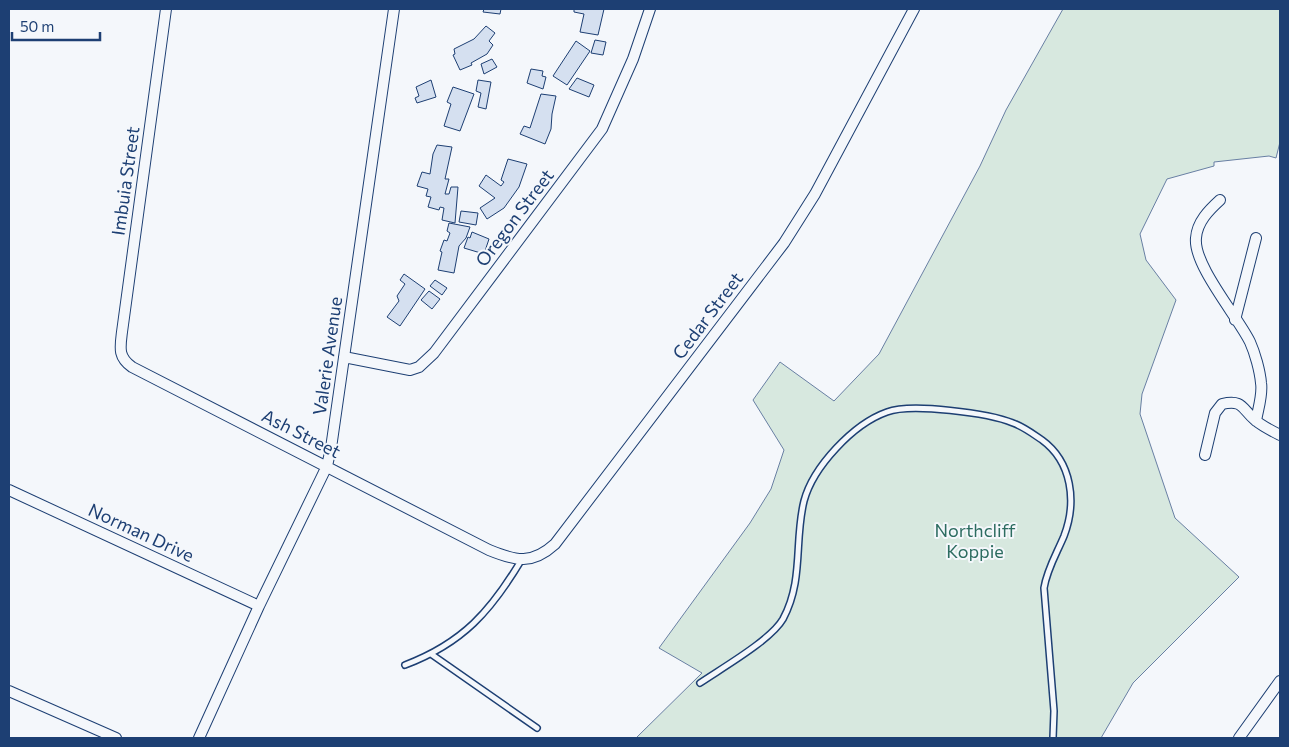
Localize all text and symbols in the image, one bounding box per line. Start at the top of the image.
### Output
scale bar [12,10,100,42]
text: 50 m [20,17,54,35]
street label: Imbuia Street [106,125,144,237]
street label: Oregon Street [470,164,558,270]
street label: Cedar Street [667,268,747,363]
street label: Valerie Avenue [308,295,346,417]
street label: Ash Street [258,404,344,462]
street label: Norman Drive [85,498,198,566]
park label: Northcliff Koppie [934,519,1016,562]

